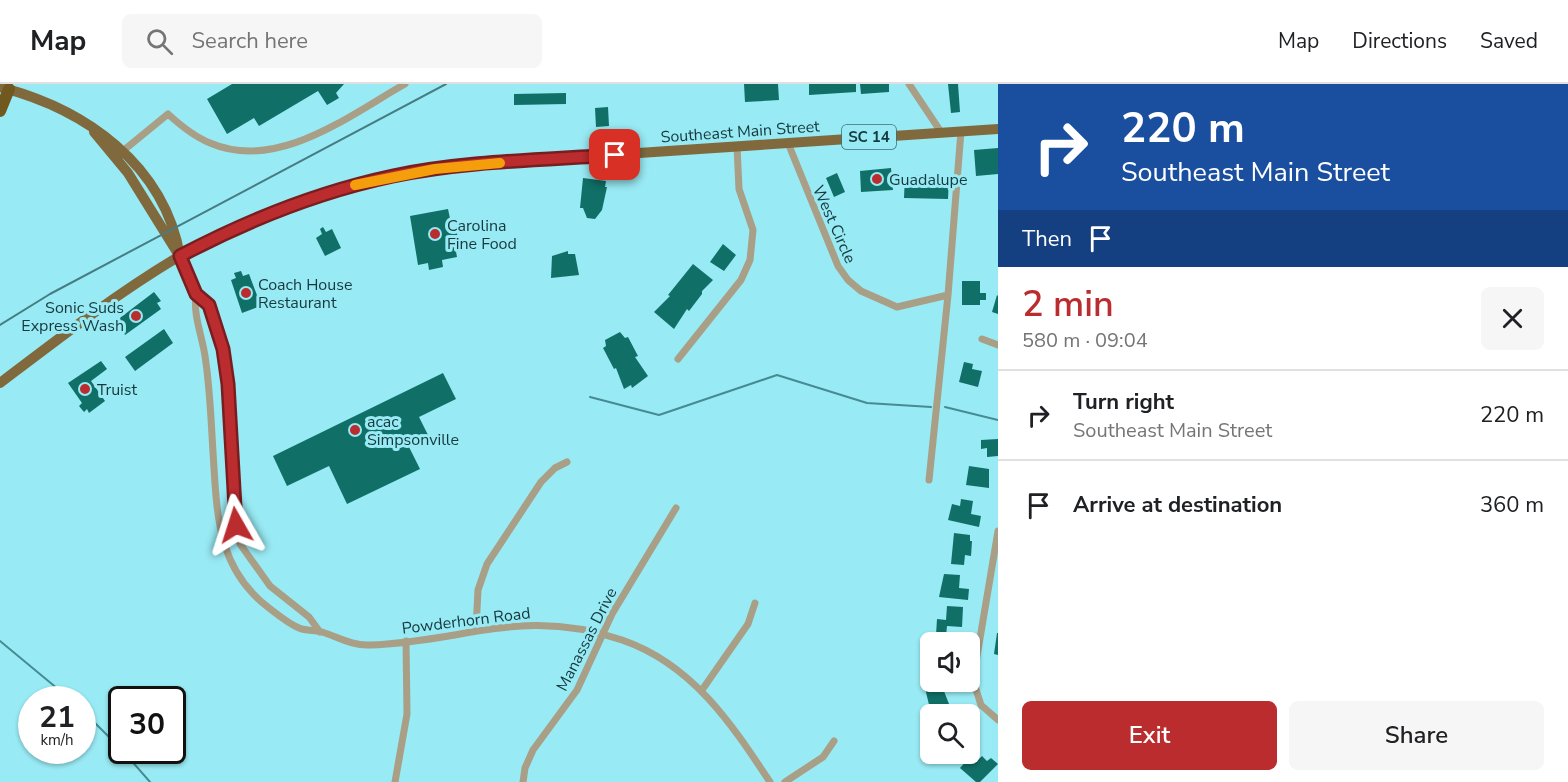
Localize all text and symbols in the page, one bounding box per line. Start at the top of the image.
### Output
search box [122,14,542,68]
text: Map [30,22,86,60]
icon: search [143,25,176,58]
text: Search here [191,26,308,56]
text: Map [1278,27,1319,55]
text: Directions [1352,27,1447,55]
text: Saved [1480,27,1538,55]
text: 220 m [1121,100,1245,157]
icon: right [1022,108,1100,186]
street label: Southeast Main Street [660,115,821,149]
road number: SC 14 [842,125,896,149]
pin [589,129,640,180]
icon: arrive [598,138,631,171]
text: Southeast Main Street [1121,154,1390,191]
place label: Guadalupe [889,169,967,191]
marker: Guadalupe [870,172,884,186]
street label: West Circle [807,182,861,267]
place label: Carolina Fine Food [447,215,517,255]
icon: arrive [1084,222,1117,255]
text: Then [1022,224,1072,254]
marker: Carolina Fine Food [428,227,442,241]
place label: Coach House Restaurant [258,274,352,314]
text: 2 min [1022,280,1114,329]
marker: Coach House Restaurant [239,286,253,300]
button: close [1481,287,1544,350]
place label: Sonic Suds Express Wash [21,297,124,337]
marker: Sonic Suds Express Wash [129,309,143,323]
text: 580 m · 09:04 [1022,327,1148,354]
place label: Truist [97,379,137,401]
marker: Truist [78,382,92,396]
text: Turn right [1073,387,1174,417]
icon: right [1022,399,1055,432]
text: 220 m [1480,400,1544,430]
place label: acac Simpsonville [367,411,459,451]
text: Southeast Main Street [1073,417,1272,444]
marker: acac Simpsonville [348,423,362,437]
icon: arrive [1022,489,1055,522]
text: Arrive at destination [1073,490,1282,520]
text: 360 m [1480,490,1544,520]
position arrow [204,493,268,557]
street label: Manassas Drive [551,584,622,695]
street label: Powderhorn Road [400,602,532,640]
map controls [920,632,980,764]
button: sound [920,632,980,692]
speed limit sign: 30 [108,686,186,764]
text: 21 [39,697,75,738]
button: Exit [1022,701,1277,770]
button: Share [1289,701,1544,770]
button: search [920,704,980,764]
text: km/h [40,730,74,750]

